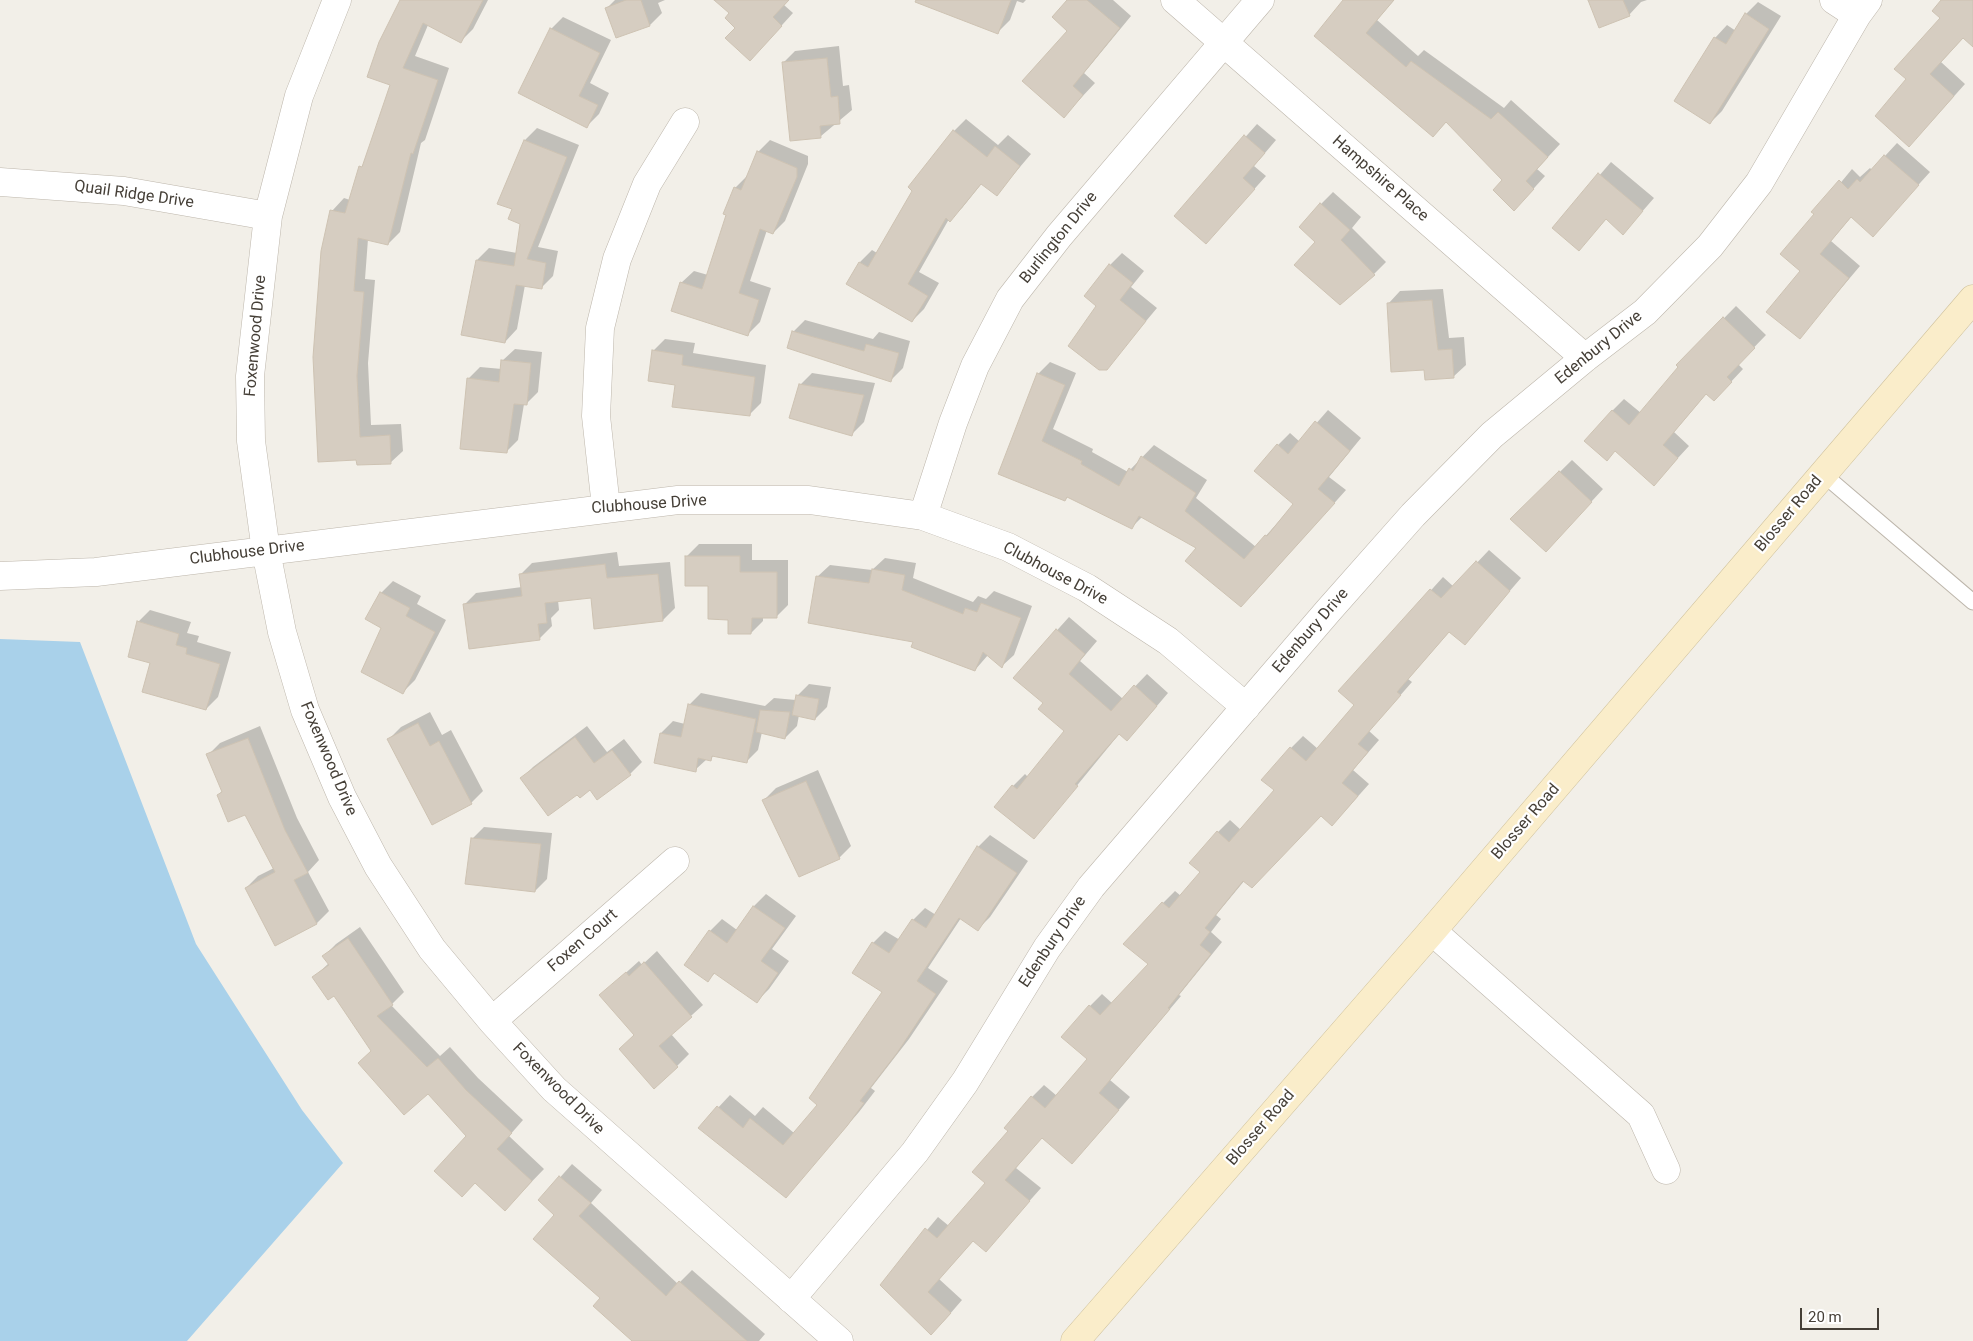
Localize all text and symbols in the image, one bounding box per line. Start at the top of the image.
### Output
street label: Hampshire Place [1328,132,1432,226]
street label: Quail Ridge Drive [73,177,195,213]
street label: Burlington Drive [1016,188,1102,288]
street label: Foxenwood Drive [241,274,271,398]
street label: Edenbury Drive [1552,307,1646,389]
street label: Blosser Road [1751,472,1827,556]
street label: Clubhouse Drive [591,491,707,519]
street label: Clubhouse Drive [188,536,306,570]
street label: Clubhouse Drive [999,538,1111,610]
street label: Edenbury Drive [1269,585,1353,677]
street label: Foxenwood Drive [295,699,361,819]
street label: Blosser Road [1488,780,1564,864]
street label: Edenbury Drive [1015,893,1091,991]
street label: Foxen Court [544,906,622,976]
street label: Foxenwood Drive [508,1039,608,1139]
street label: Blosser Road [1223,1086,1299,1170]
scale bar [1803,1298,1882,1330]
text: 20 m [1808,1308,1842,1326]

